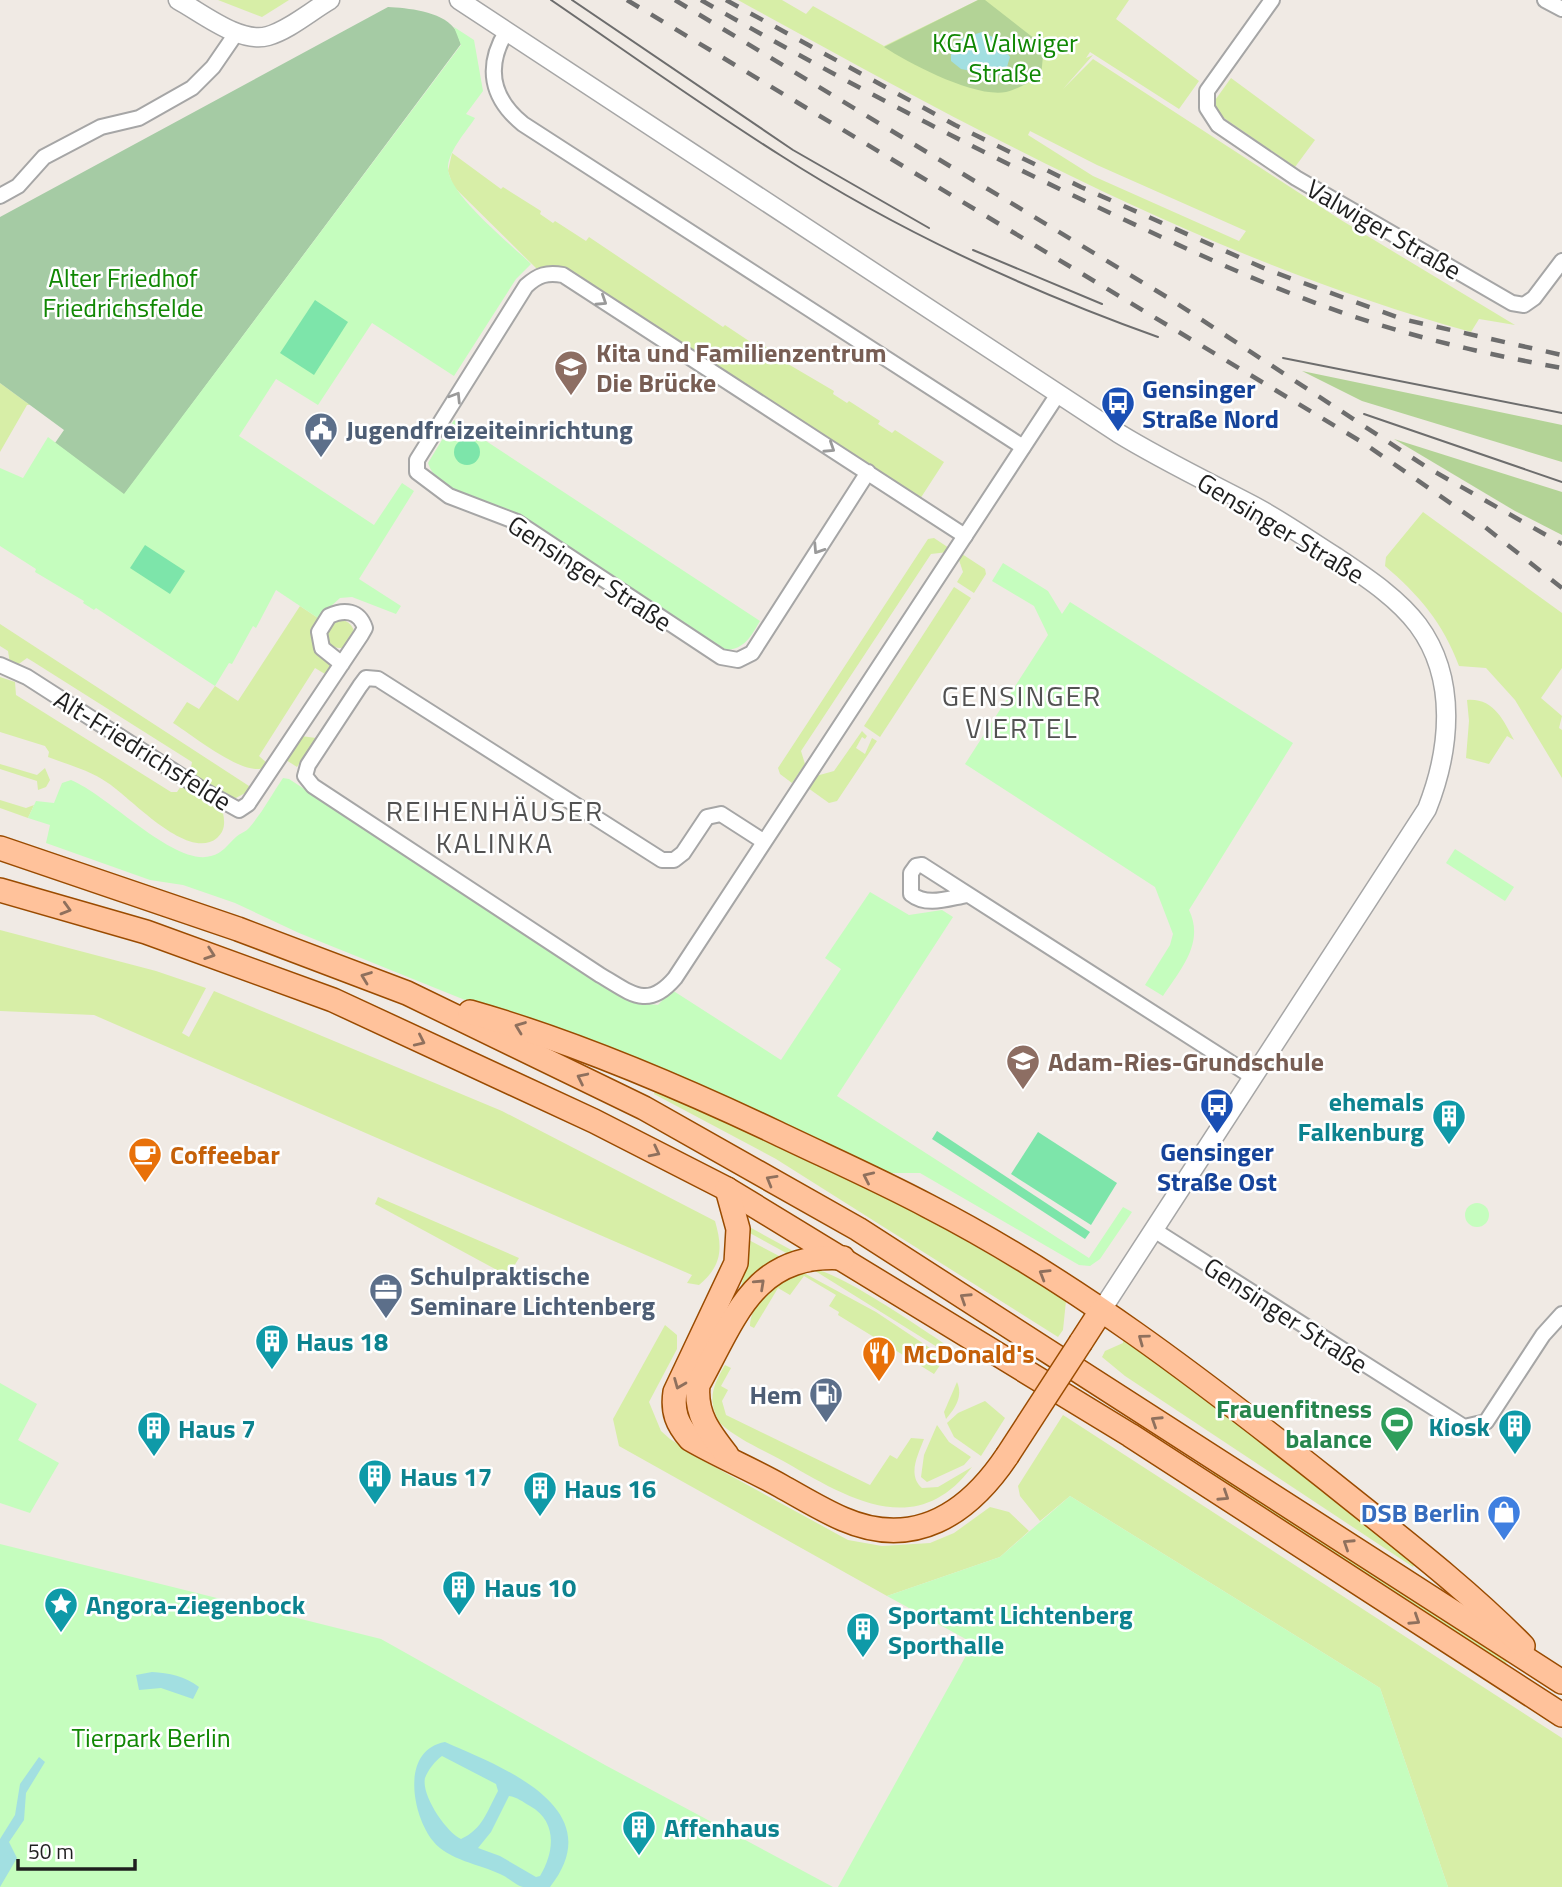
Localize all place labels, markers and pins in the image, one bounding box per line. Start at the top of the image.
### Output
place label: Kita und Familienzentrum Die Brücke [596,333,887,402]
school or university icon: Kita und Familienzentrum Die Brücke [552,348,590,397]
place label: Gensinger Straße Nord [1142,369,1279,438]
bus stop icon: Gensinger Straße Nord [1099,384,1137,433]
public building icon: Jugendfreizeiteinrichtung [302,410,340,459]
place label: Jugendfreizeiteinrichtung [346,410,633,449]
school or university icon: Adam-Ries-Grundschule [1004,1042,1042,1091]
place label: Adam-Ries-Grundschule [1048,1042,1324,1081]
place label: ehemals Falkenburg [1297,1082,1424,1151]
bus stop icon: Gensinger Straße Ost [1198,1086,1236,1135]
building icon: ehemals Falkenburg [1430,1097,1468,1146]
place label: Gensinger Straße Ost [1157,1132,1277,1201]
cafe icon: Coffeebar [126,1135,164,1184]
place label: Coffeebar [170,1135,280,1174]
place label: Schulpraktische Seminare Lichtenberg [410,1256,655,1325]
office icon: Schulpraktische Seminare Lichtenberg [367,1271,405,1320]
building icon: Haus 18 [253,1322,291,1371]
place label: Haus 18 [296,1322,388,1361]
restaurant icon: McDonald's [860,1334,898,1383]
place label: McDonald's [903,1334,1035,1373]
place label: Hem [749,1375,802,1414]
fuel station icon: Hem [807,1375,845,1424]
place label: Frauenfitness balance [1216,1389,1372,1458]
sports icon: Frauenfitness balance [1378,1404,1416,1453]
place label: Kiosk [1428,1407,1491,1446]
building icon: Kiosk [1496,1407,1534,1456]
building icon: Haus 7 [135,1409,173,1458]
place label: Haus 7 [178,1409,256,1448]
building icon: Haus 17 [356,1457,394,1506]
place label: Haus 17 [400,1457,492,1496]
building icon: Haus 16 [521,1469,559,1518]
place label: Haus 16 [564,1469,656,1508]
place label: DSB Berlin [1361,1493,1480,1532]
shop icon: DSB Berlin [1485,1493,1523,1542]
building icon: Haus 10 [440,1568,478,1617]
place label: Haus 10 [484,1568,576,1607]
place icon: Angora-Ziegenbock [42,1585,80,1634]
place label: Angora-Ziegenbock [86,1585,306,1624]
place label: Sportamt Lichtenberg Sporthalle [888,1595,1133,1664]
building icon: Sportamt Lichtenberg Sporthalle [844,1610,882,1659]
building icon: Affenhaus [620,1808,658,1857]
place label: Affenhaus [664,1808,780,1847]

